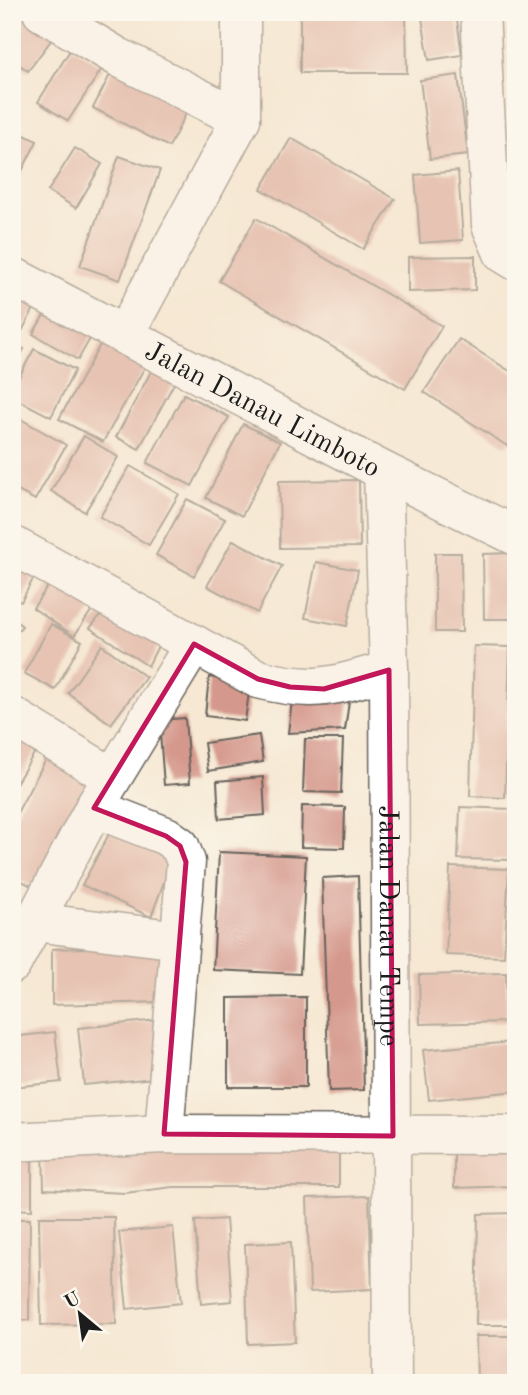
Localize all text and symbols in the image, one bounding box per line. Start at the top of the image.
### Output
street label: Jalan Danau Limboto [140,338,384,484]
street label: Jalan Danau Tempe [373,805,402,1047]
north arrow [46,1280,116,1350]
text: U [62,1289,84,1313]

